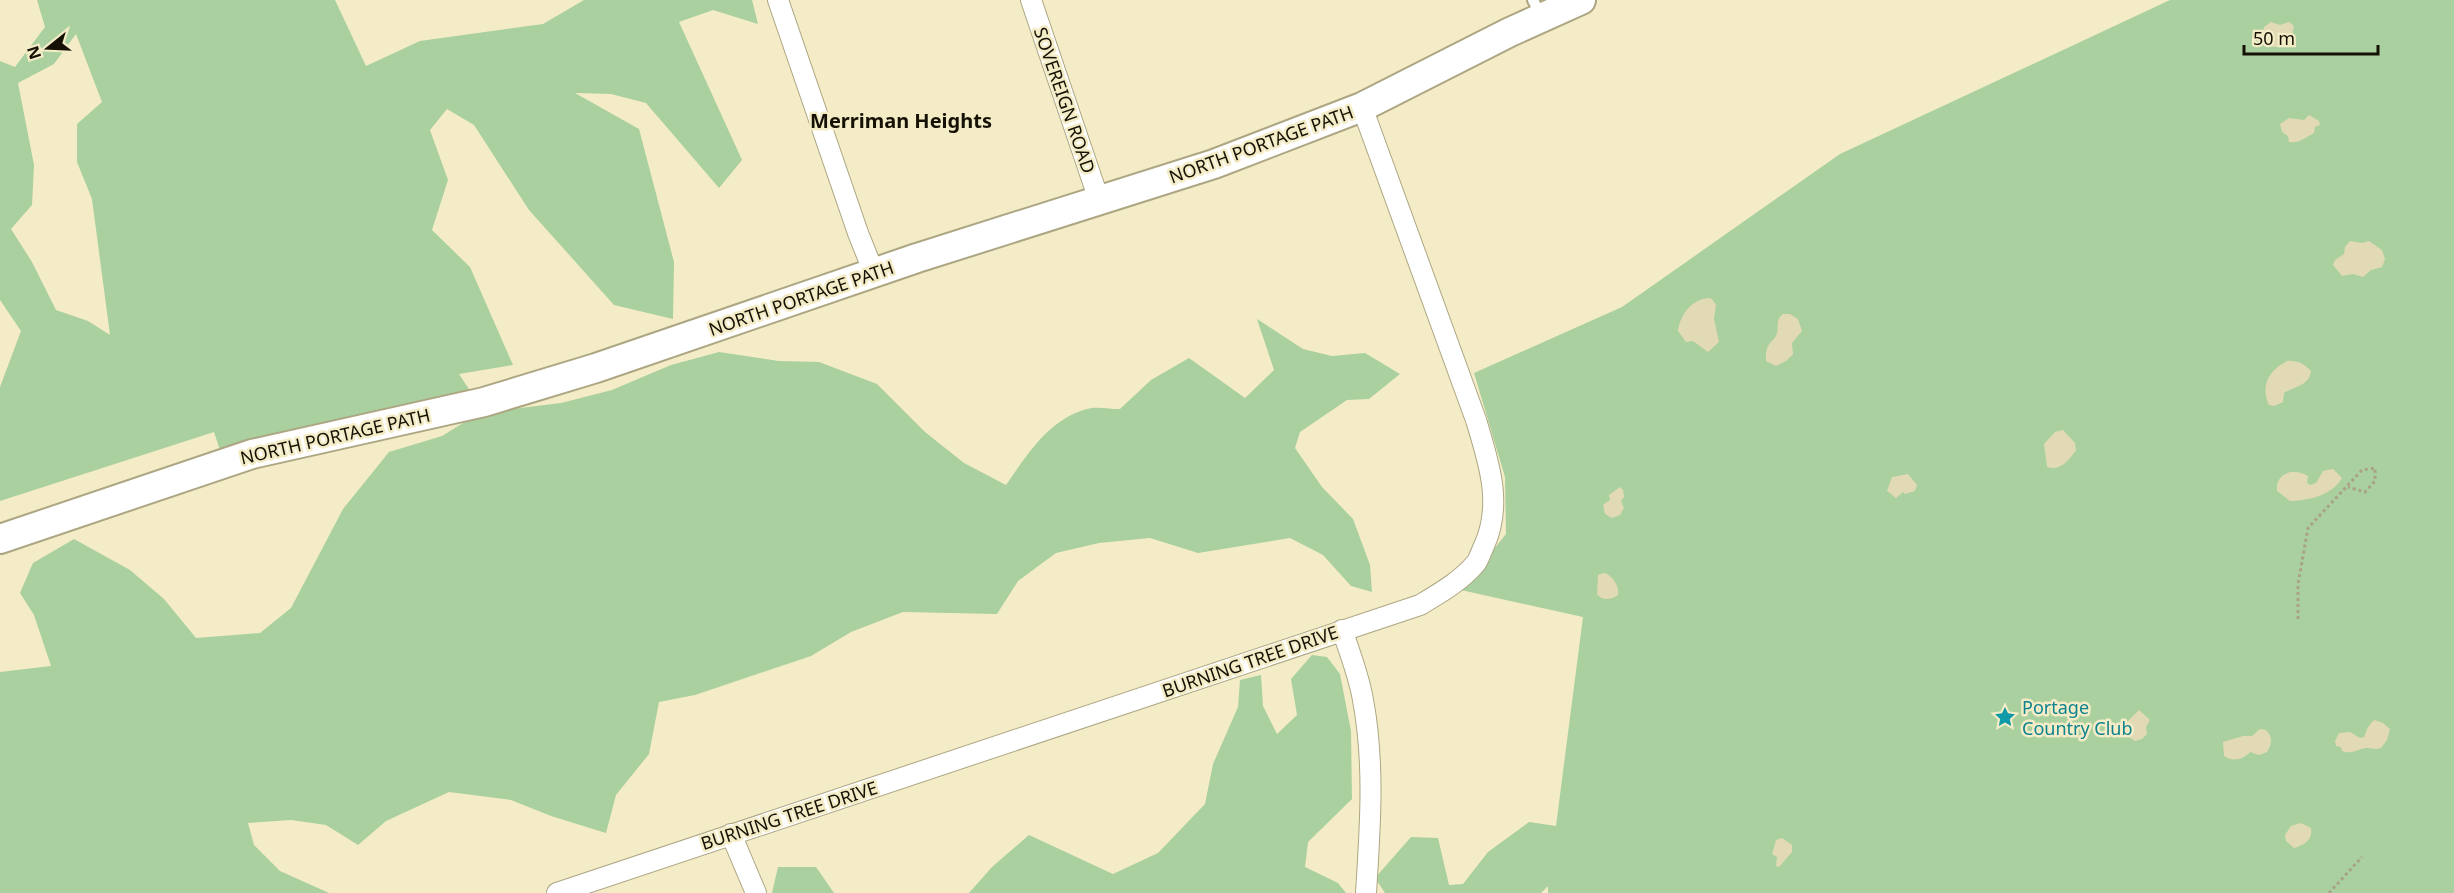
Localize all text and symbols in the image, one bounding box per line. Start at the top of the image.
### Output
north arrow [18,18,78,78]
scale bar [2244,18,2378,56]
street label: SOVEREIGN ROAD [1029,24,1101,176]
text: 50 m [2253,26,2295,50]
text: N [21,43,46,62]
street label: NORTH PORTAGE PATH [1166,99,1356,189]
district label: Merriman Heights [810,107,992,134]
street label: NORTH PORTAGE PATH [705,255,897,341]
street label: NORTH PORTAGE PATH [238,402,432,470]
street label: BURNING TREE DRIVE [1159,620,1341,702]
place label: Portage Country Club [2022,695,2133,740]
place icon: Portage Country Club [1993,705,2017,729]
street label: BURNING TREE DRIVE [698,775,880,855]

